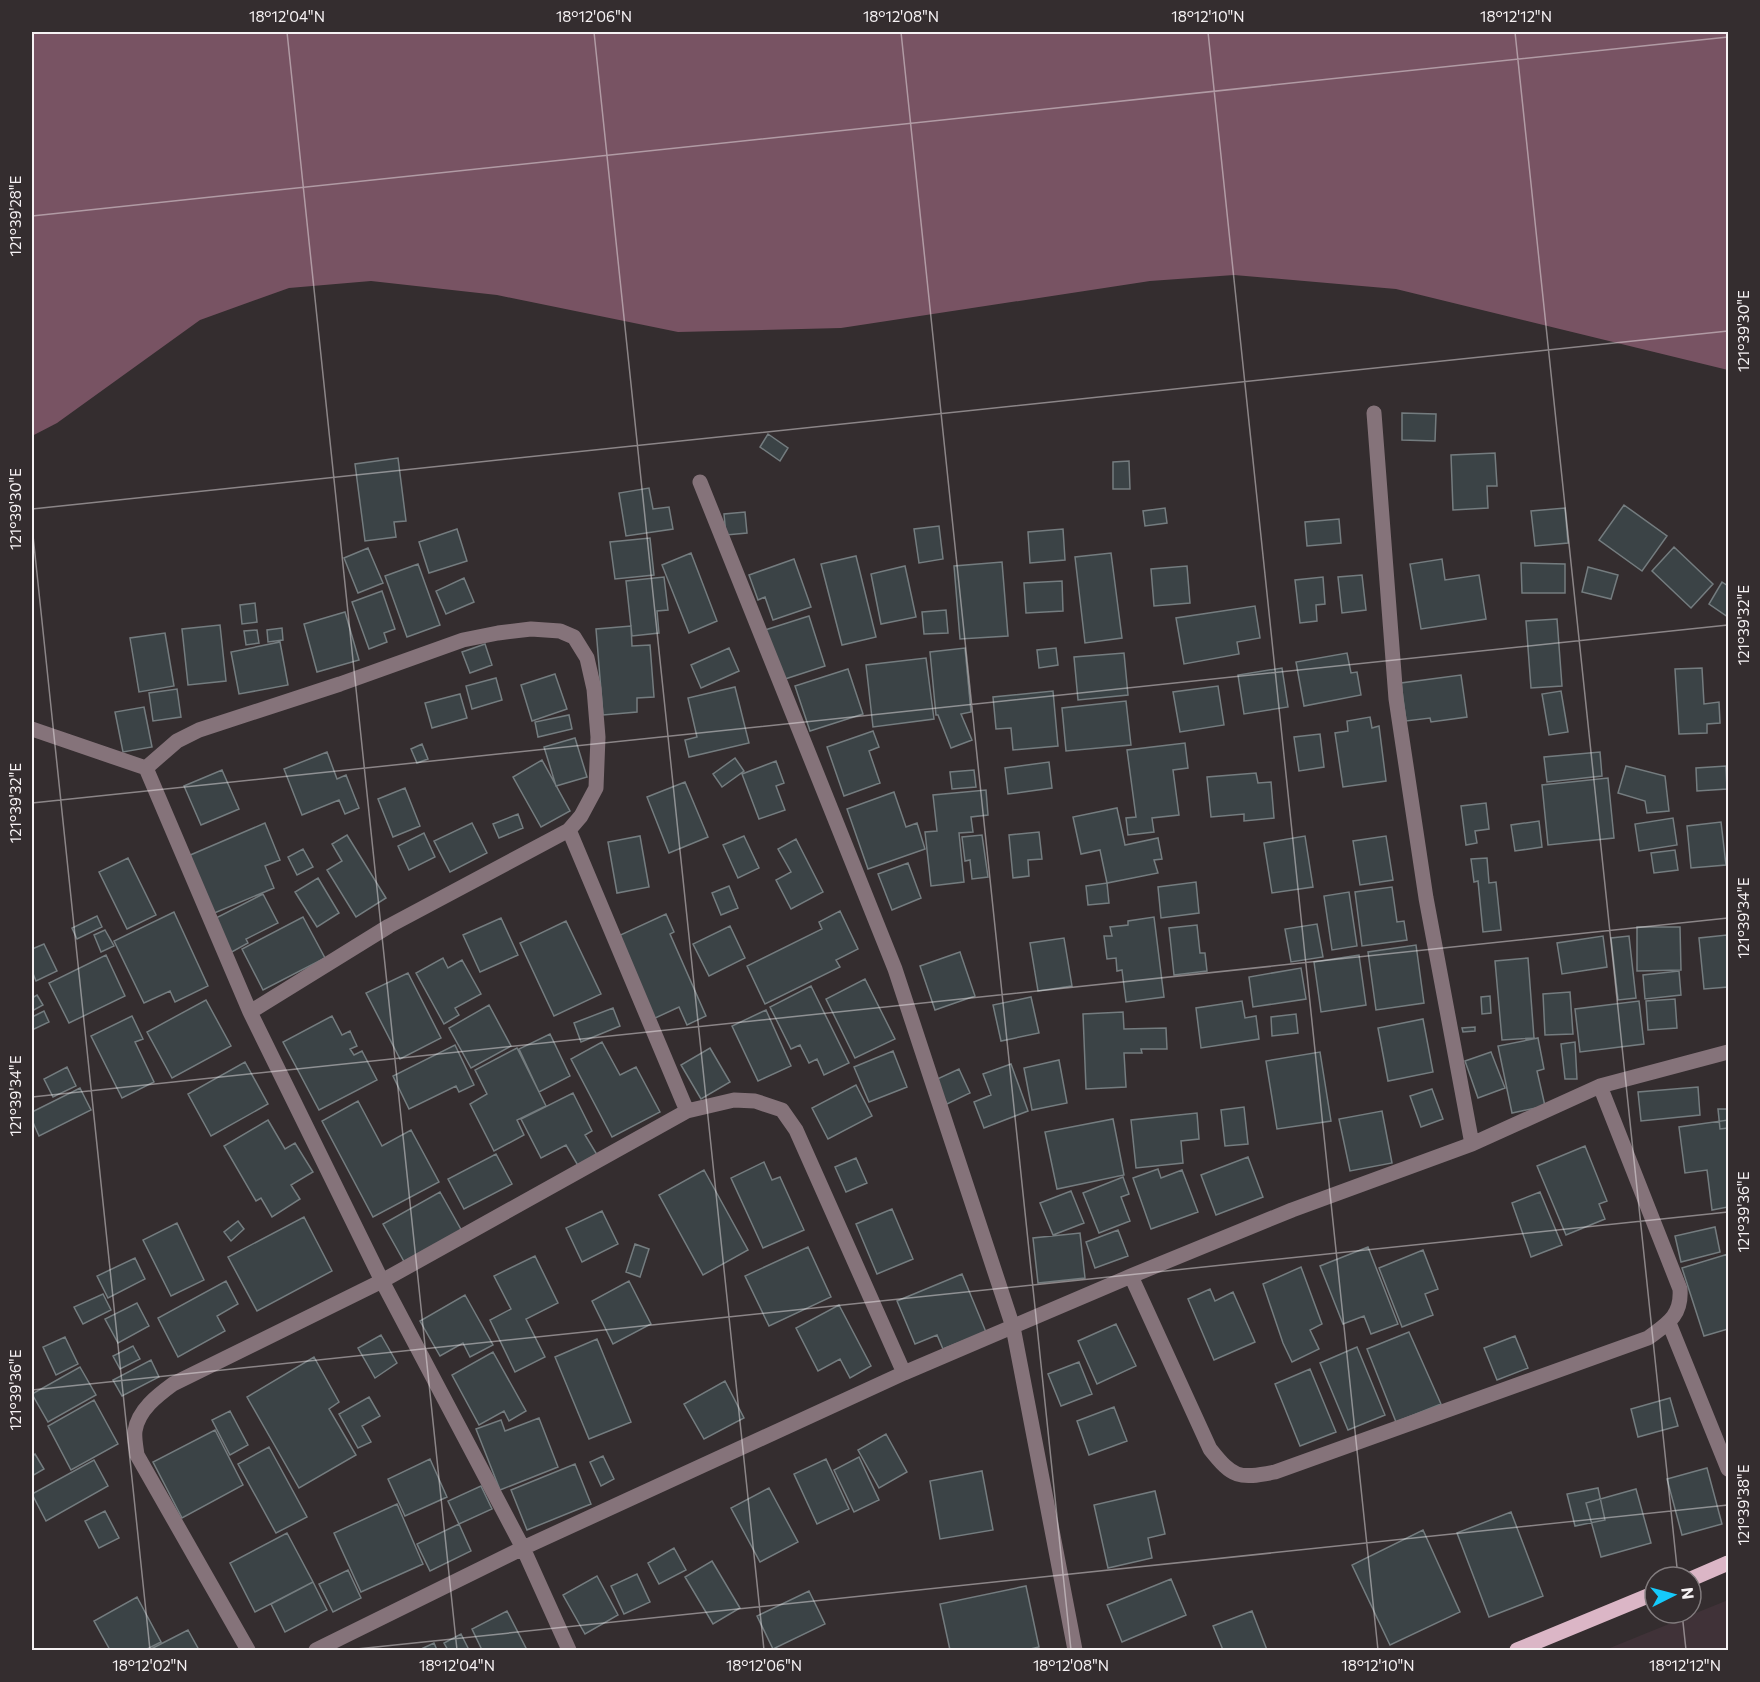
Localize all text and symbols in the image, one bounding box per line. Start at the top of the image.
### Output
text: 18°12'04"N [249,7,325,25]
text: 18°12'06"N [556,7,632,25]
text: 18°12'08"N [863,7,939,25]
text: 18°12'10"N [1171,7,1245,25]
text: 18°12'12"N [1480,7,1552,25]
text: 121°39'28"E [6,175,24,256]
text: 121°39'30"E [1734,290,1752,372]
text: 121°39'30"E [6,468,24,550]
text: 121°39'32"E [1734,585,1752,665]
text: 121°39'32"E [6,763,24,843]
text: 121°39'34"E [1734,877,1752,959]
text: 121°39'34"E [6,1055,24,1137]
text: 121°39'36"E [1734,1171,1752,1253]
text: 121°39'36"E [6,1349,24,1431]
text: 121°39'38"E [1734,1464,1752,1546]
north arrow [1643,1565,1703,1625]
text: N [1678,1586,1698,1600]
text: 18°12'02"N [112,1656,188,1674]
text: 18°12'04"N [419,1656,495,1674]
text: 18°12'06"N [726,1656,802,1674]
text: 18°12'08"N [1033,1656,1109,1674]
text: 18°12'10"N [1341,1656,1415,1674]
text: 18°12'12"N [1649,1656,1721,1674]

